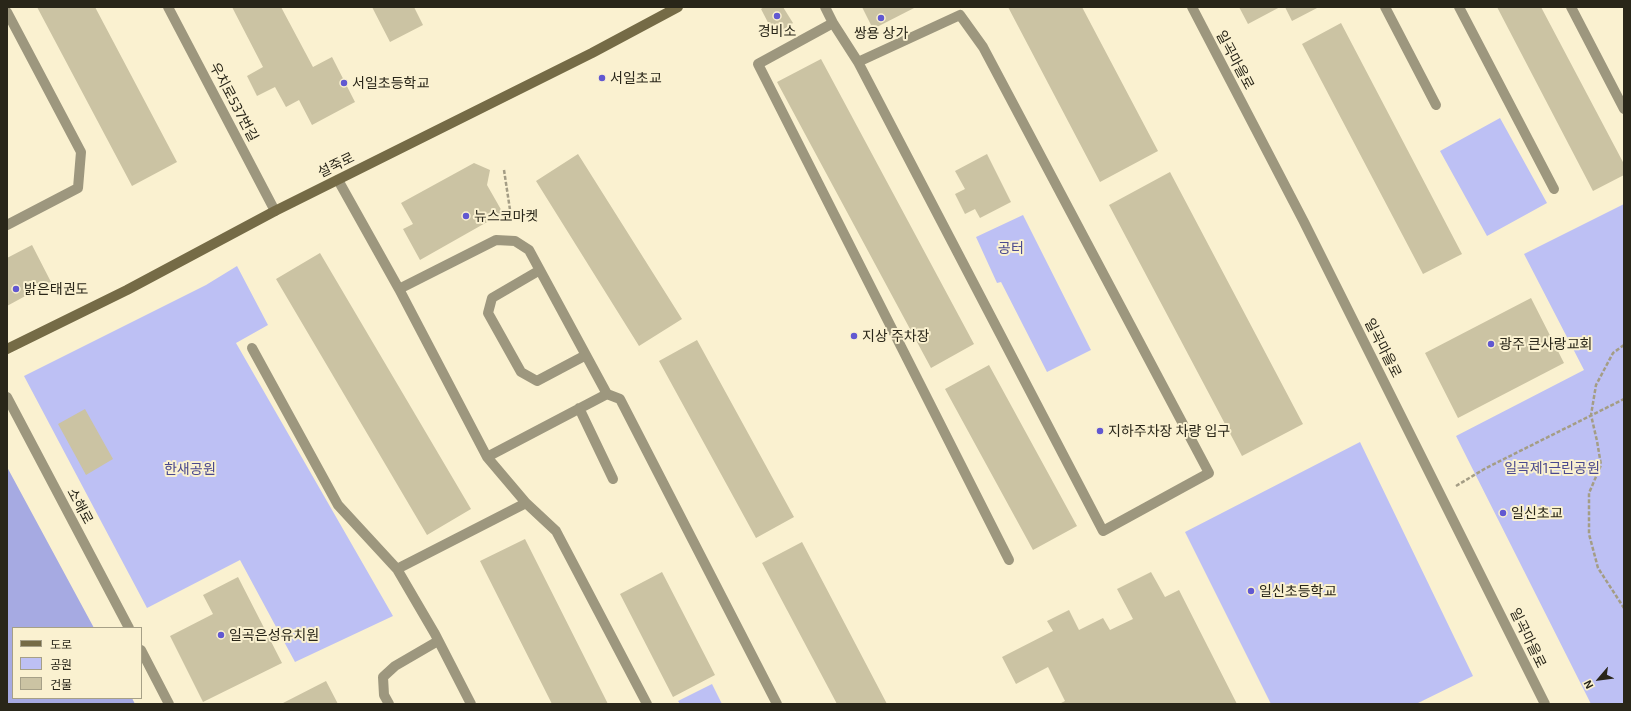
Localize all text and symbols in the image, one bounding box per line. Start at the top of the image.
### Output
marker: 경비소 [772,11,782,21]
marker: 쌍용 상가 [876,13,886,23]
place label: 경비소 [758,23,796,39]
place label: 쌍용 상가 [854,25,908,41]
street label: 일곡마을로 [1212,28,1258,92]
street label: 우치로537번길 [206,60,262,144]
place label: 서일초교 [610,70,662,86]
marker: 서일초교 [597,73,607,83]
place label: 서일초등학교 [352,75,429,91]
marker: 서일초등학교 [339,78,349,88]
street label: 설죽로 [315,149,357,181]
place label: 뉴스코마켓 [474,208,538,224]
marker: 뉴스코마켓 [461,211,471,221]
park label: 공터 [998,240,1024,256]
place label: 밝은태권도 [24,281,88,297]
marker: 밝은태권도 [11,284,21,294]
street label: 일곡마을로 [1361,315,1405,381]
place label: 지상 주차장 [862,328,930,344]
marker: 지상 주차장 [849,331,859,341]
place label: 광주 큰사랑교회 [1499,336,1592,352]
marker: 광주 큰사랑교회 [1486,339,1496,349]
place label: 지하주차장 차량 입구 [1108,423,1230,439]
marker: 지하주차장 차량 입구 [1095,426,1105,436]
park label: 일곡제1근린공원 [1504,460,1600,476]
park label: 한새공원 [164,461,216,477]
street label: 소해로 [64,485,96,527]
place label: 일신초교 [1511,505,1563,521]
marker: 일신초교 [1498,508,1508,518]
place label: 일신초등학교 [1259,583,1336,599]
marker: 일신초등학교 [1246,586,1256,596]
street label: 일곡마을로 [1506,605,1550,671]
legend [12,627,142,699]
place label: 일곡은성유치원 [229,627,319,643]
marker: 일곡은성유치원 [216,630,226,640]
text: 도로 [50,637,72,651]
text: 공원 [50,657,72,671]
north arrow [1579,659,1619,699]
text: 건물 [50,677,72,691]
text: N [1580,678,1596,691]

